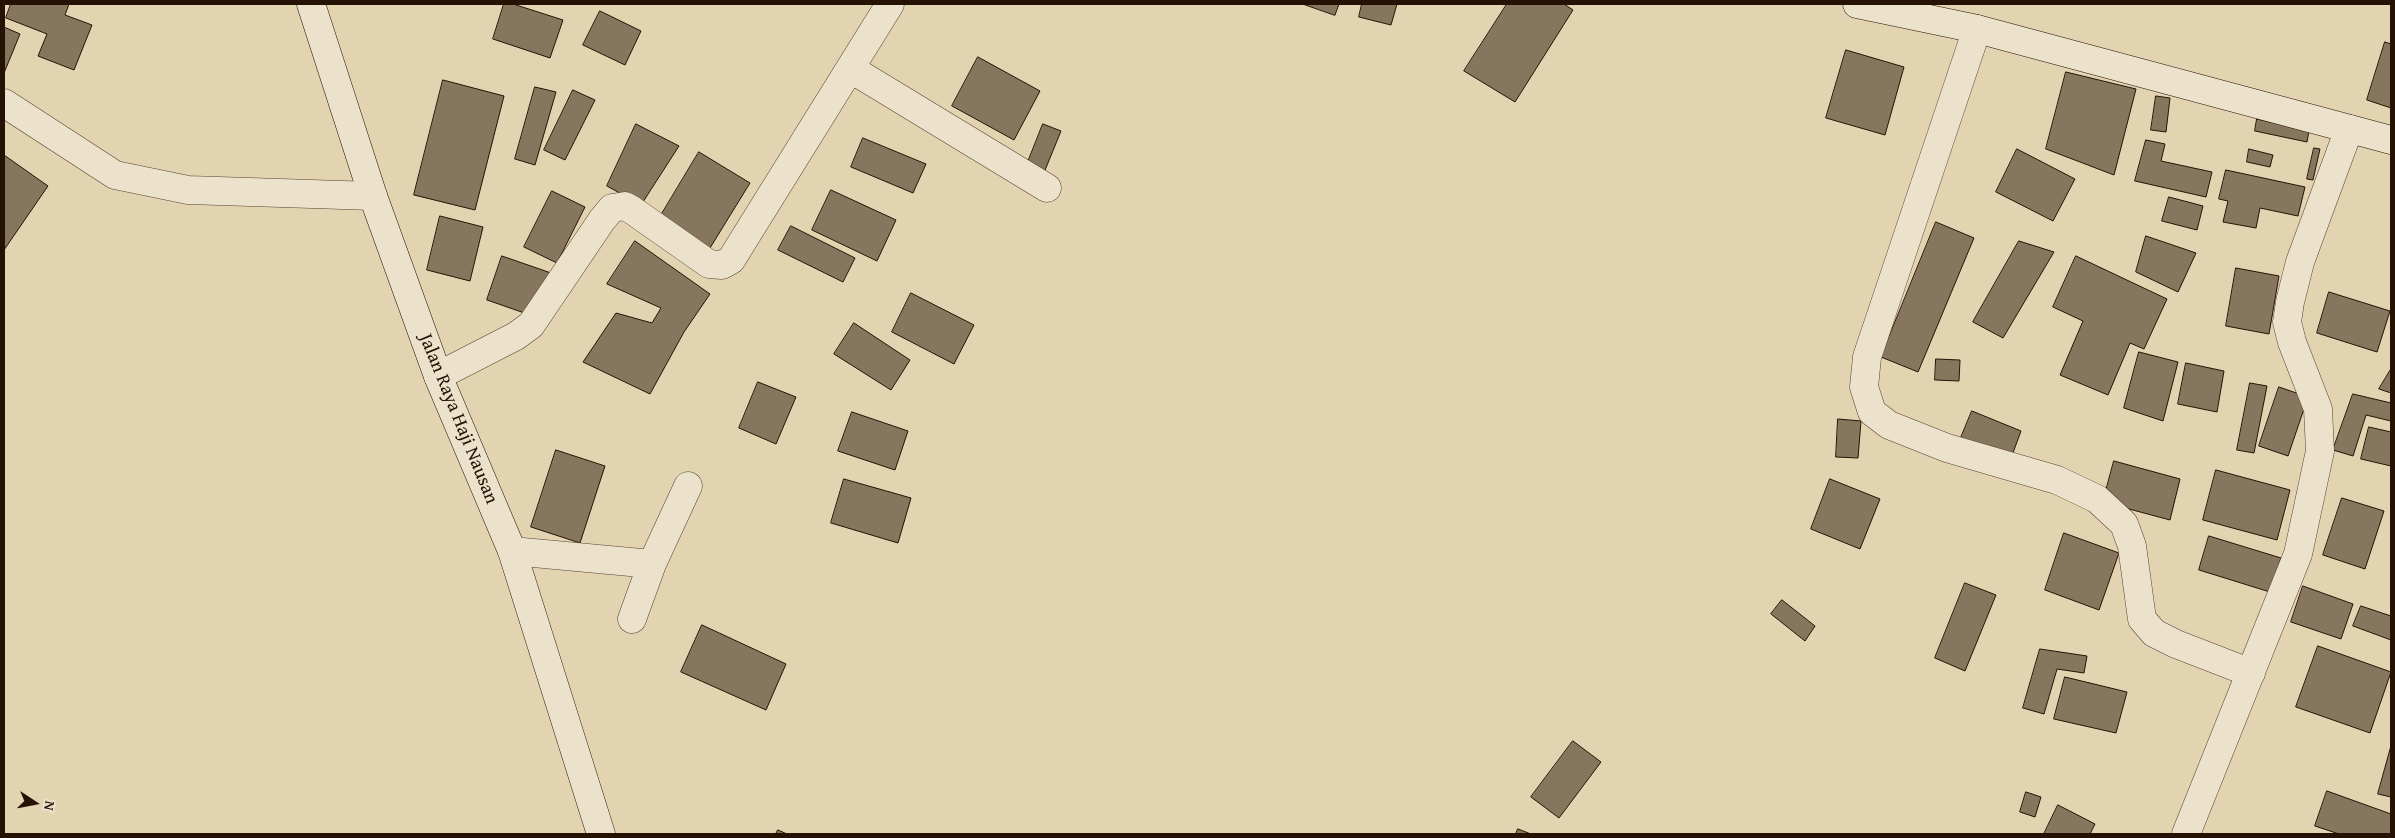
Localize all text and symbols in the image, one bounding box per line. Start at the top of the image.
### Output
street label: Jalan Raya Haji Nausan [413,331,503,507]
north arrow [10,778,60,828]
text: N [39,799,60,812]

